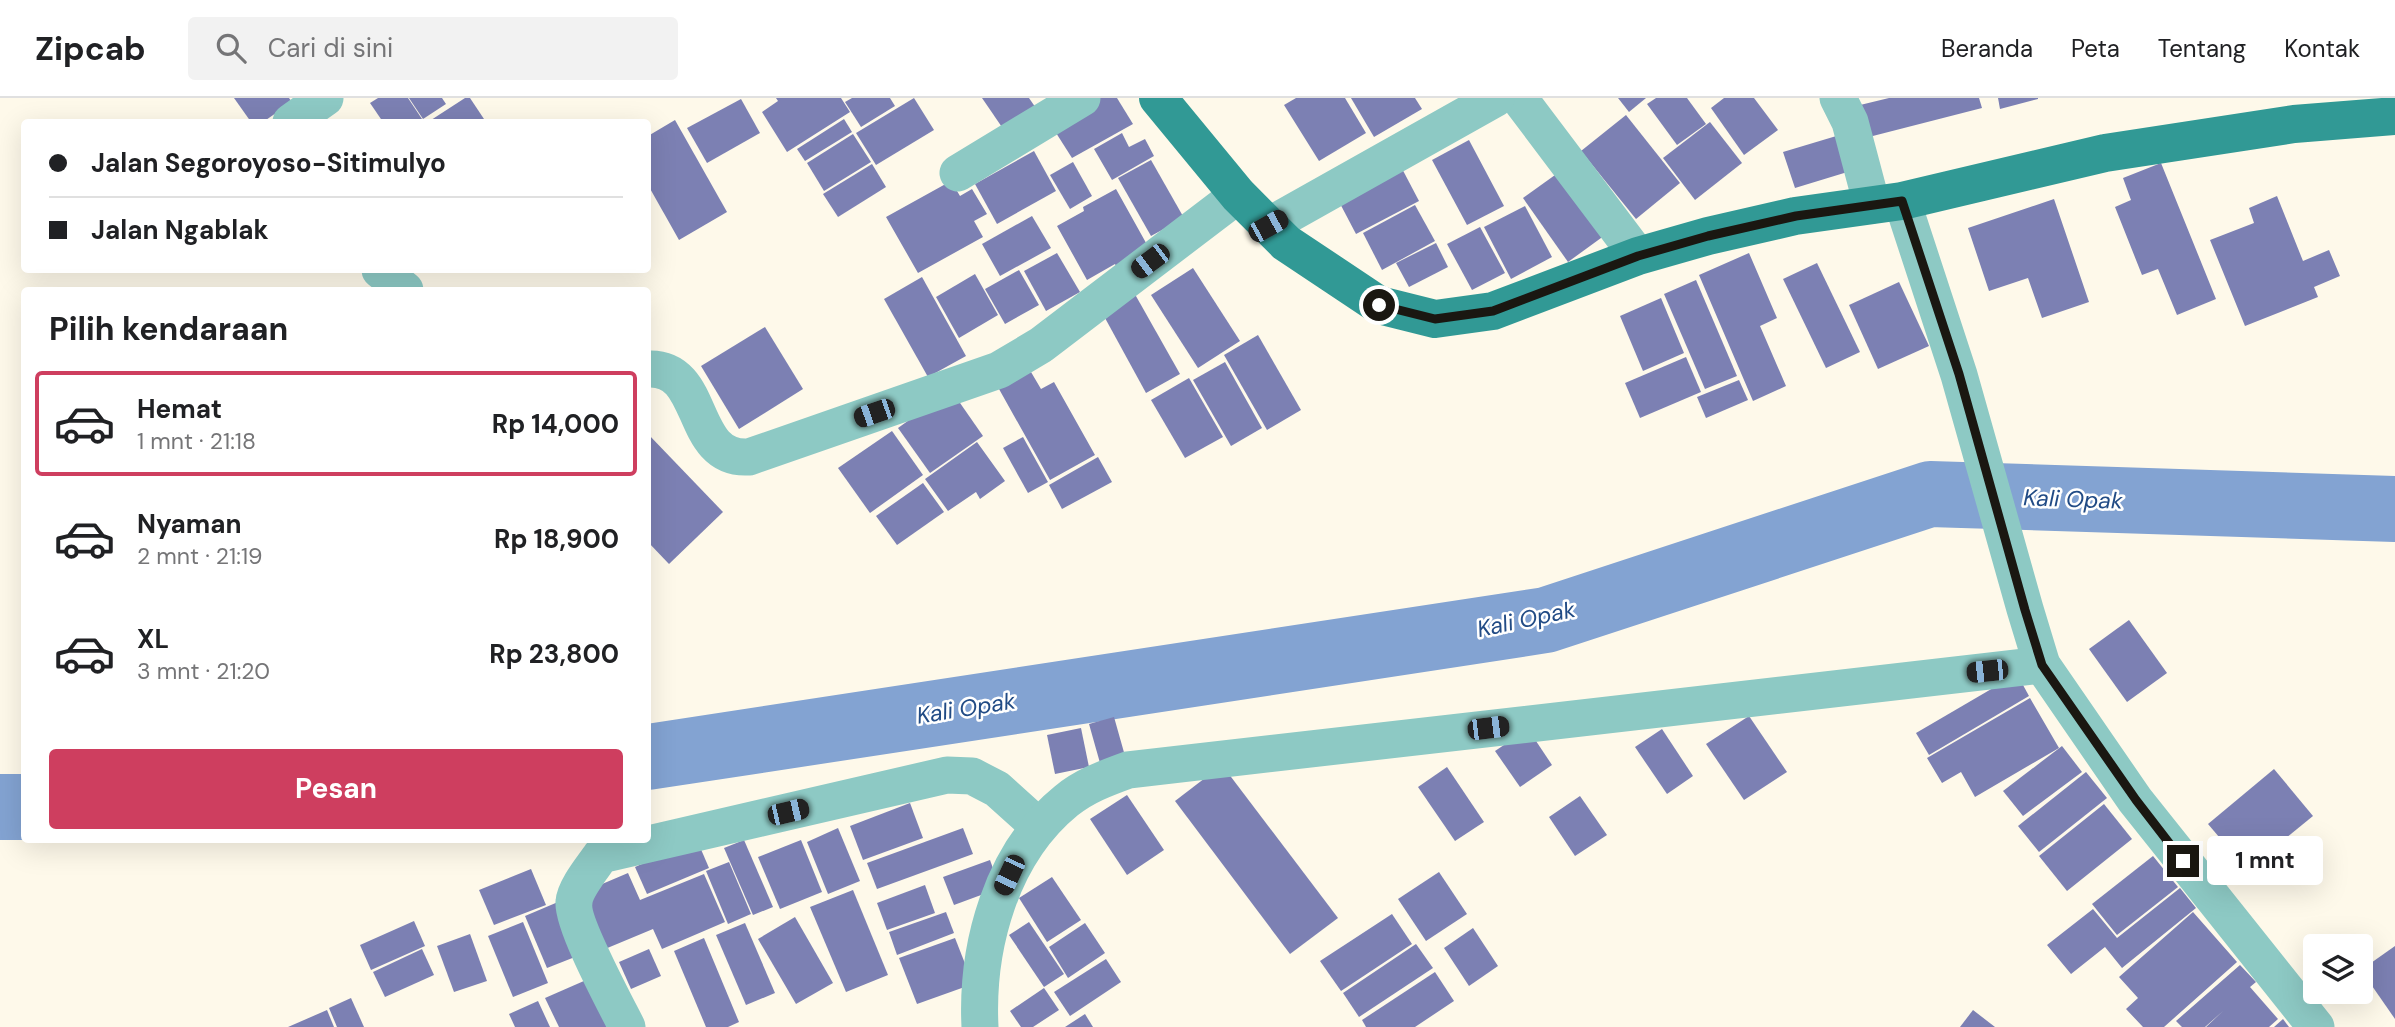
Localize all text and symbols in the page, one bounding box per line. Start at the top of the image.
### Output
search box [188,17,678,80]
text: Zipcab [35,27,146,70]
icon: search [212,29,250,67]
text: Cari di sini [268,31,393,65]
text: Beranda [1941,33,2033,64]
text: Peta [2071,33,2120,64]
text: Tentang [2158,33,2246,64]
text: Kontak [2284,33,2360,64]
text: Jalan Segoroyoso-Sitimulyo [91,146,446,180]
car [1245,207,1292,245]
text: Jalan Ngablak [91,213,269,247]
car [1127,240,1174,282]
route start [1363,289,1395,321]
text: Pilih kendaraan [49,308,288,350]
icon: car [53,392,116,455]
text: Hemat [137,392,222,426]
car [851,396,898,430]
text: Rp 14,000 [492,407,619,441]
text: 1 mnt · 21:18 [137,426,256,456]
water label: Kali Opak [2023,482,2124,516]
icon: car [53,507,116,570]
text: Nyaman [137,507,242,541]
text: Rp 18,900 [494,522,619,556]
text: 2 mnt · 21:19 [137,541,263,571]
water label: Kali Opak [1474,594,1578,644]
icon: car [53,622,116,685]
text: XL [137,622,169,656]
text: Rp 23,800 [489,637,619,671]
text: 3 mnt · 21:20 [137,656,270,686]
car [1966,658,2009,684]
water label: Kali Opak [914,685,1018,731]
car [1466,715,1511,741]
button: Pesan [49,749,623,829]
car [766,797,811,827]
callout: 1 mnt [2208,836,2323,886]
route end [2167,845,2199,877]
text: 1 mnt [2235,845,2295,875]
car [991,852,1028,898]
map controls [2303,934,2373,1004]
button: layers [2303,934,2373,1004]

